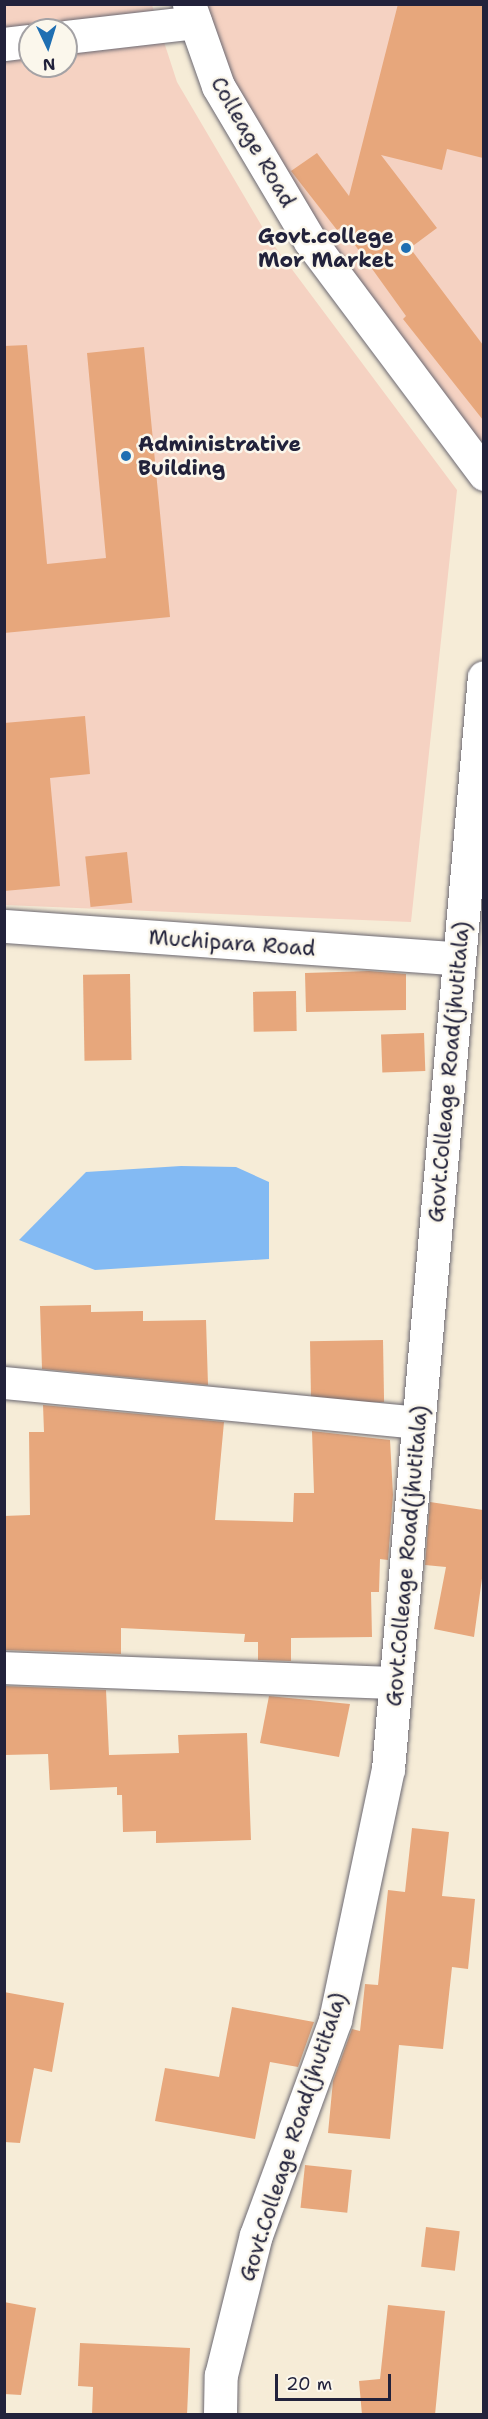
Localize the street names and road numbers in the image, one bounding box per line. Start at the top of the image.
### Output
street label: Colleage Road [205,72,301,212]
street label: Govt.Colleage Road(jhutitala) [423,920,475,1224]
street label: Muchipara Road [148,925,316,961]
street label: Govt.Colleage Road(jhutitala) [381,1404,433,1708]
street label: Govt.Colleage Road(jhutitala) [234,1990,352,2284]

